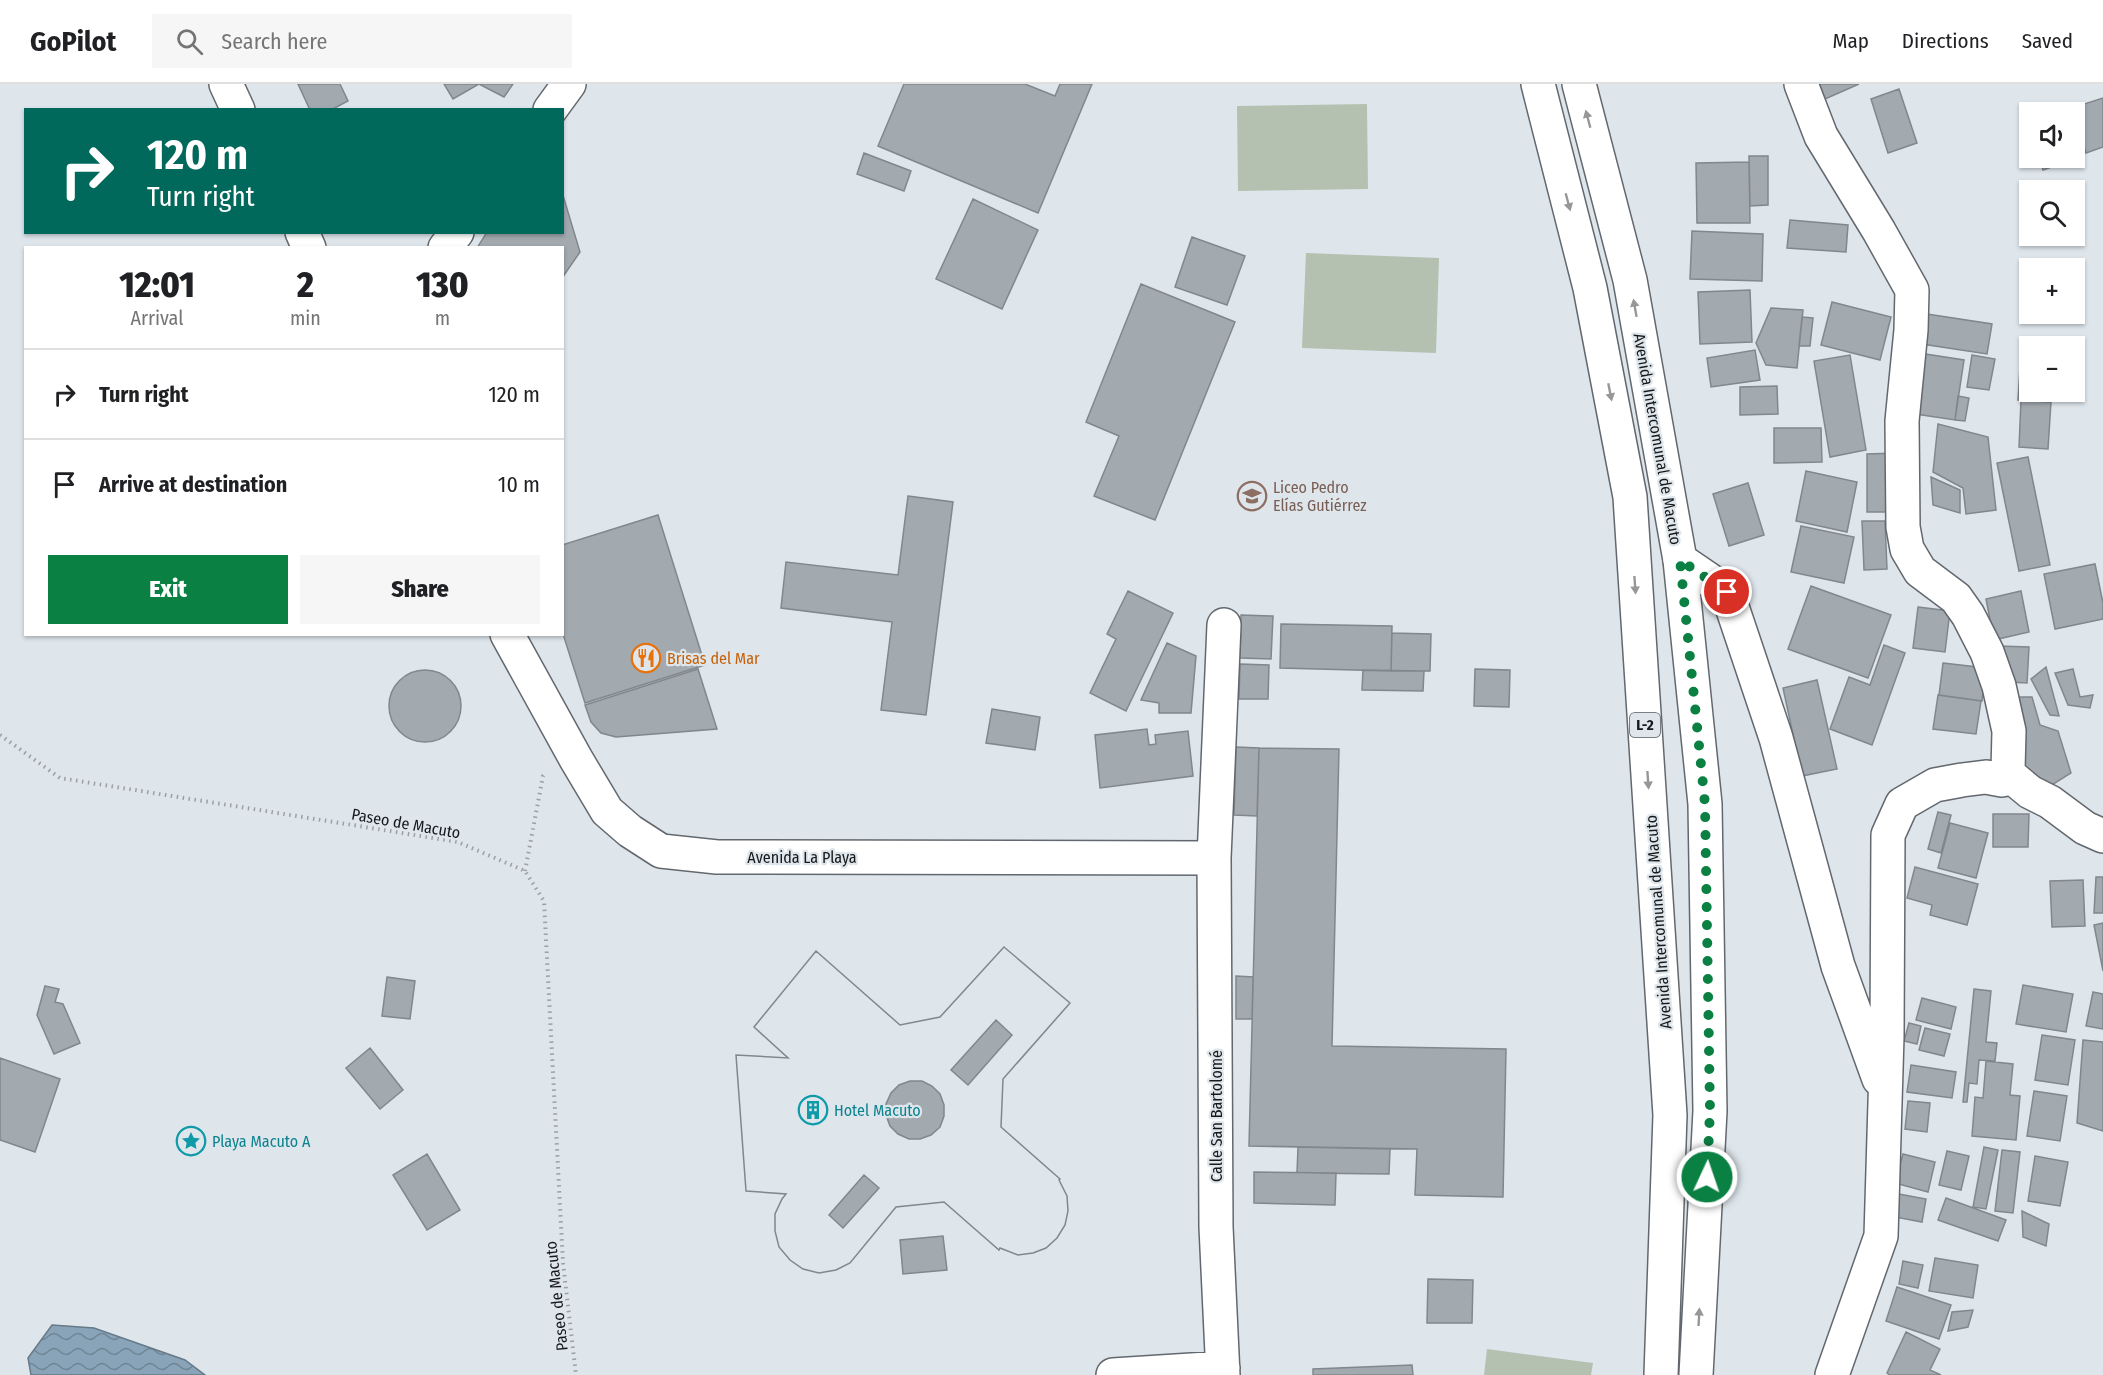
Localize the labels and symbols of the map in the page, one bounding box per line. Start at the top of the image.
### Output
one-way arrow [1583,110,1593,128]
one-way arrow [1564,193,1573,211]
one-way arrow [1630,299,1639,318]
street label: Avenida Intercomunal de Macuto [1630,332,1685,546]
one-way arrow [1606,383,1615,402]
place label: Liceo Pedro Elías Gutiérrez [1273,478,1367,515]
school or university icon: Liceo Pedro Elías Gutiérrez [1236,480,1268,512]
pin [1701,566,1752,617]
one-way arrow [1631,575,1640,594]
restaurant icon: Brisas del Mar [630,642,662,674]
place label: Brisas del Mar [667,649,760,668]
road number: L-2 [1630,713,1660,737]
one-way arrow [1644,770,1653,789]
street label: Paseo de Macuto [350,805,462,842]
street label: Avenida Intercomunal de Macuto [1642,814,1675,1030]
street label: Avenida La Playa [747,848,857,867]
street label: Calle San Bartolomé [1207,1050,1226,1182]
building icon: Hotel Macuto [797,1094,829,1126]
place label: Hotel Macuto [834,1101,921,1120]
place icon: Playa Macuto A [175,1125,207,1157]
place label: Playa Macuto A [212,1132,311,1151]
position arrow [1675,1145,1739,1209]
street label: Paseo de Macuto [541,1240,572,1352]
one-way arrow [1695,1307,1704,1326]

